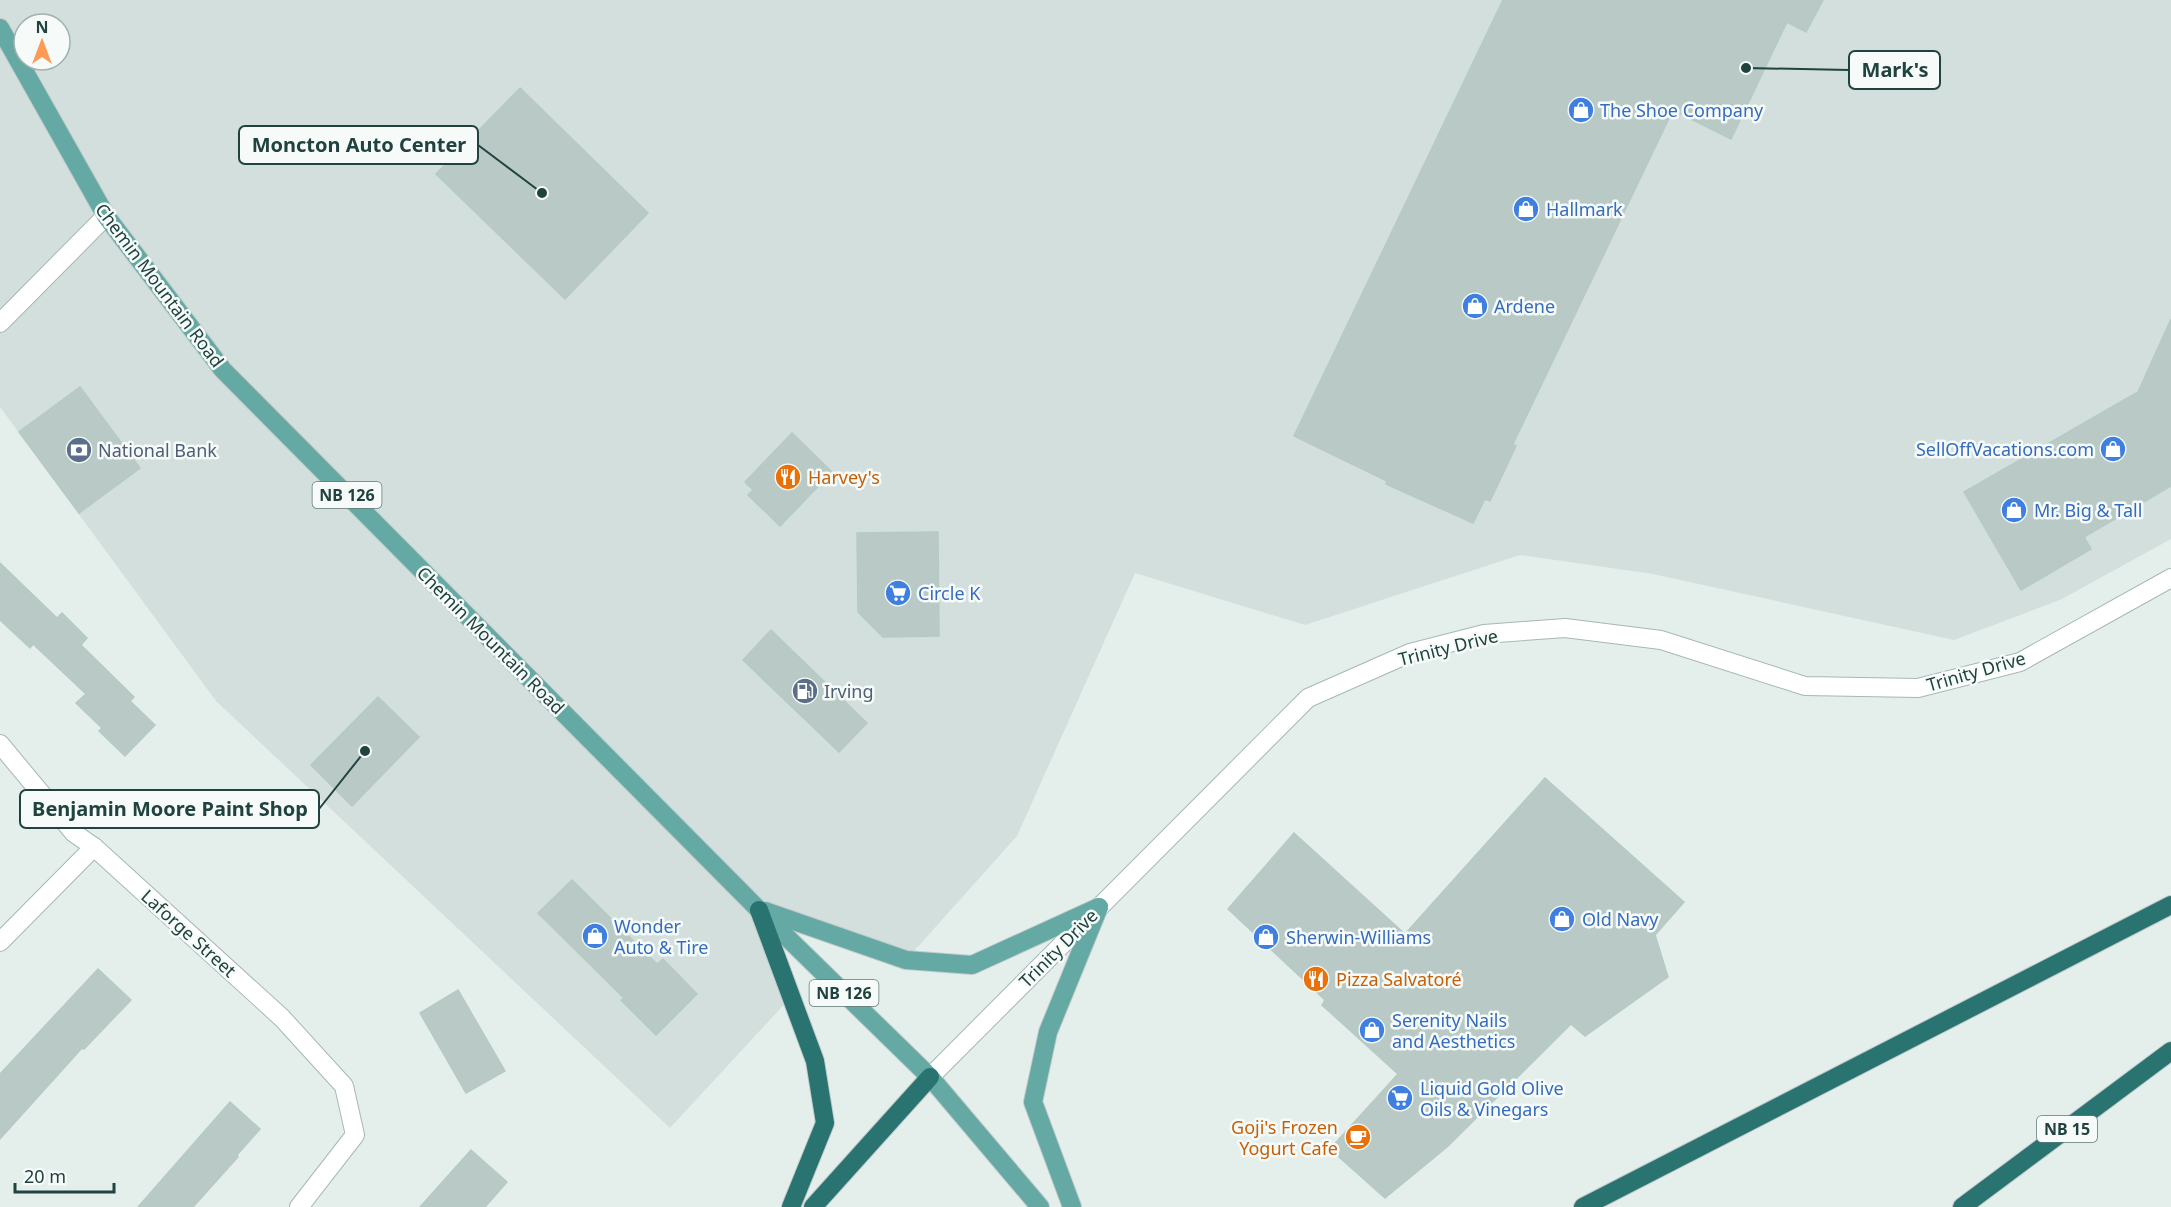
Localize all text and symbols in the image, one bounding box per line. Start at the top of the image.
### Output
north arrow [12,12,72,72]
text: N [35,16,49,38]
callout: Mark's [1849,51,1940,89]
text: Mark's [1862,56,1928,83]
shop icon: The Shoe Company [1566,95,1596,125]
place label: The Shoe Company [1600,98,1764,122]
callout: Moncton Auto Center [239,126,478,164]
text: Moncton Auto Center [252,131,466,158]
shop icon: Hallmark [1511,194,1541,224]
place label: Hallmark [1546,197,1623,221]
street label: Chemin Mountain Road [90,198,230,372]
shop icon: Ardene [1460,291,1490,321]
place label: Ardene [1494,294,1555,318]
shop icon: SellOffVacations.com [2098,434,2128,464]
bank icon: National Bank [64,435,94,465]
place label: SellOffVacations.com [1916,437,2094,461]
place label: National Bank [98,438,217,462]
restaurant icon: Harvey's [773,462,803,492]
place label: Harvey's [808,465,880,489]
road number: NB 126 [312,482,382,508]
shop icon: Mr. Big & Tall [1999,495,2029,525]
place label: Mr. Big & Tall [2034,498,2142,522]
street label: Chemin Mountain Road [412,561,570,719]
supermarket icon: Circle K [883,578,913,608]
place label: Circle K [918,581,981,605]
street label: Trinity Drive [1396,623,1500,671]
street label: Trinity Drive [1924,645,2028,697]
fuel station icon: Irving [790,676,820,706]
place label: Irving [824,679,874,703]
callout: Benjamin Moore Paint Shop [20,790,319,828]
text: Benjamin Moore Paint Shop [32,795,308,822]
street label: Laforge Street [136,884,242,982]
street label: Trinity Drive [1014,904,1102,992]
shop icon: Old Navy [1547,904,1577,934]
place label: Old Navy [1582,907,1659,931]
place label: Wonder Auto & Tire [614,914,708,959]
shop icon: Wonder Auto & Tire [580,921,610,951]
shop icon: Sherwin-Williams [1251,922,1281,952]
place label: Sherwin-Williams [1286,925,1431,949]
restaurant icon: Pizza Salvatoré [1301,964,1331,994]
place label: Pizza Salvatoré [1336,967,1462,991]
road number: NB 126 [810,980,878,1006]
place label: Serenity Nails and Aesthetics [1392,1008,1515,1053]
shop icon: Serenity Nails and Aesthetics [1357,1015,1387,1045]
place label: Liquid Gold Olive Oils & Vinegars [1420,1076,1564,1121]
supermarket icon: Liquid Gold Olive Oils & Vinegars [1385,1083,1415,1113]
place label: Goji's Frozen Yogurt Cafe [1231,1115,1338,1160]
road number: NB 15 [2037,1116,2097,1142]
cafe icon: Goji's Frozen Yogurt Cafe [1343,1122,1373,1152]
scale bar [15,1156,114,1194]
text: 20 m [24,1164,66,1188]

